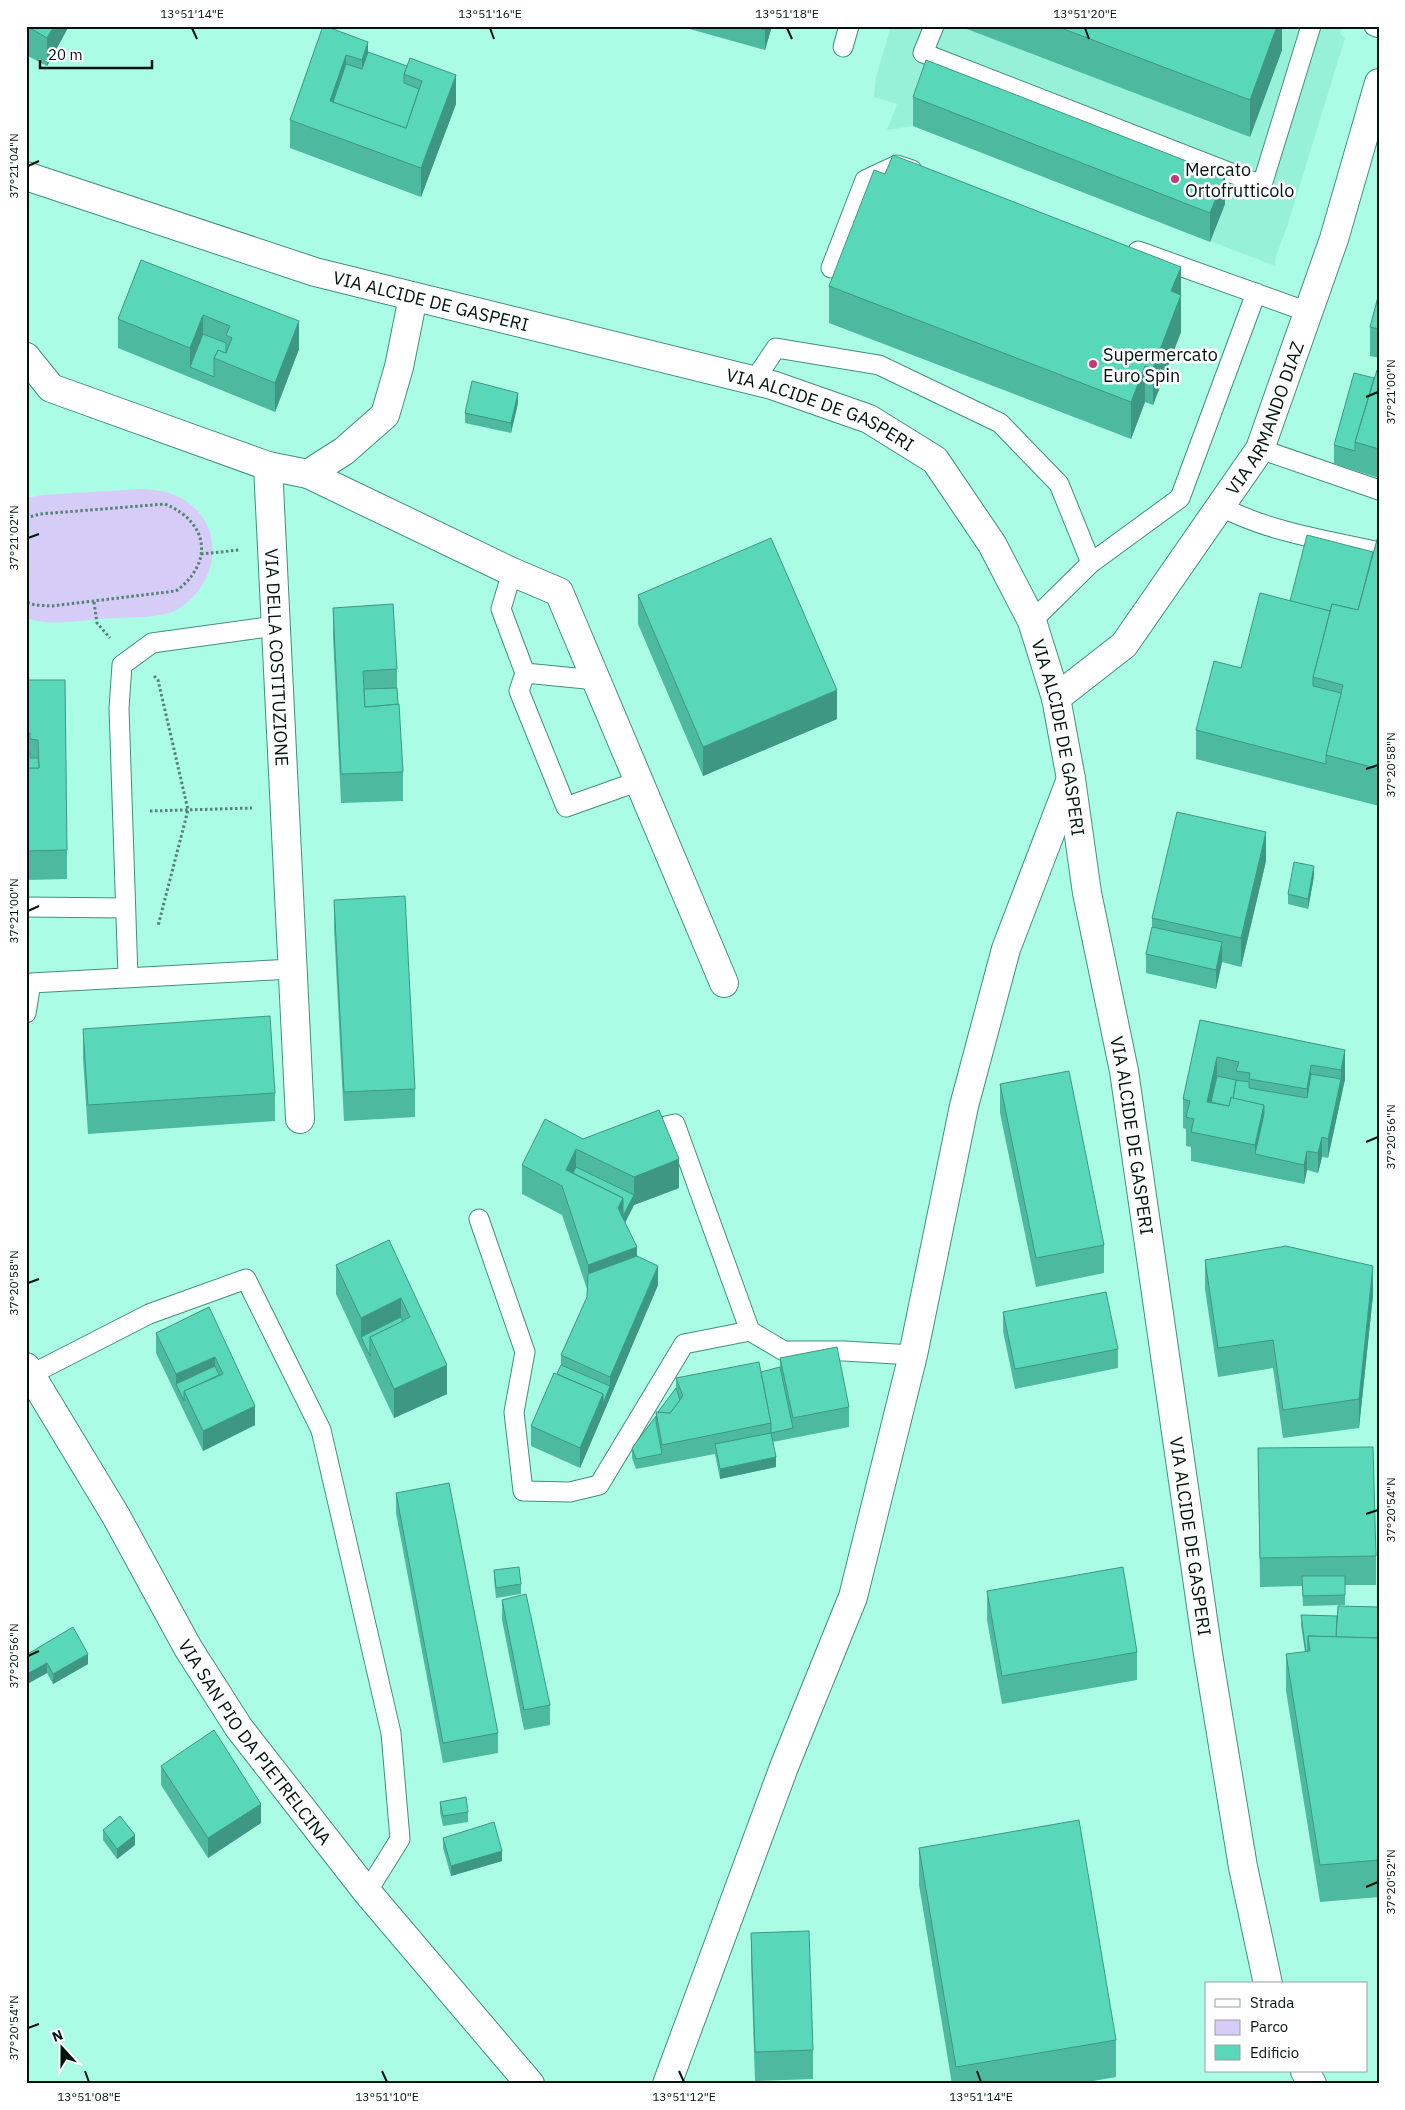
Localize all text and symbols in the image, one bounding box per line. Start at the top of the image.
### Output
text: 13°51'14"E [160,6,224,21]
text: 13°51'16"E [458,6,522,21]
text: 13°51'18"E [755,6,819,21]
text: 13°51'20"E [1053,6,1117,21]
scale bar [40,38,152,70]
text: 20 m [48,45,83,64]
text: 37°21'04"N [6,133,21,199]
place label: Mercato Ortofrutticolo [1185,158,1294,202]
marker: Mercato Ortofrutticolo [1169,173,1181,185]
street label: VIA ALCIDE DE GASPERI [331,265,531,336]
street label: VIA ARMANDO DIAZ [1220,338,1309,499]
place label: Supermercato Euro Spin [1103,343,1218,387]
marker: Supermercato Euro Spin [1087,358,1099,370]
text: 37°21'00"N [1383,359,1398,425]
street label: VIA ALCIDE DE GASPERI [724,363,919,456]
text: 37°21'02"N [6,505,21,571]
street label: VIA DELLA COSTITUZIONE [261,548,294,767]
street label: VIA ALCIDE DE GASPERI [1027,636,1090,837]
text: 37°20'58"N [1383,732,1398,798]
text: 37°21'00"N [6,878,21,944]
street label: VIA ALCIDE DE GASPERI [1106,1034,1159,1236]
text: 37°20'56"N [1383,1104,1398,1170]
text: 37°20'58"N [6,1250,21,1316]
street label: VIA ALCIDE DE GASPERI [1165,1435,1217,1637]
text: 37°20'54"N [1383,1477,1398,1543]
text: 37°20'56"N [6,1623,21,1689]
street label: VIA SAN PIO DA PIETRELCINA [174,1635,337,1849]
text: 37°20'52"N [1383,1849,1398,1915]
legend [1205,1982,1368,2072]
text: Strada [1250,1993,1294,2012]
text: 37°20'54"N [6,1995,21,2061]
text: Parco [1250,2017,1288,2036]
north arrow [38,2022,88,2072]
text: N [49,2026,65,2046]
text: Edificio [1250,2043,1299,2062]
text: 13°51'08"E [57,2089,121,2104]
text: 13°51'10"E [355,2089,419,2104]
text: 13°51'12"E [652,2089,716,2104]
text: 13°51'14"E [949,2089,1013,2104]

